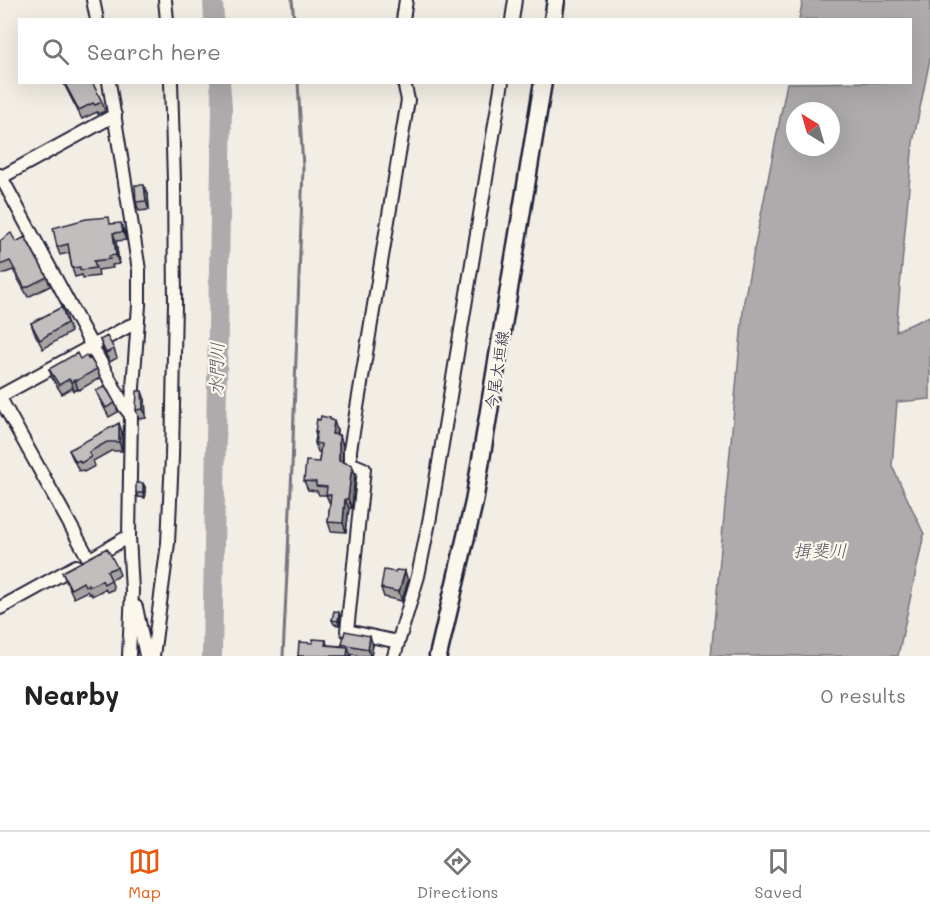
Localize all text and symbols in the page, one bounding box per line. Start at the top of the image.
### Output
search box [18,18,912,84]
icon: search [39,35,72,68]
text: Search here [87,37,221,66]
north arrow [786,102,840,156]
street label: 今尾大垣線 [479,329,513,411]
water label: 水門川 [204,342,228,396]
water label: 揖斐川 [793,538,847,562]
text: Nearby [24,678,119,712]
text: 0 results [821,682,906,708]
tab: Map [128,845,161,902]
tab: Directions [417,845,498,902]
tab: Saved [754,845,802,902]

